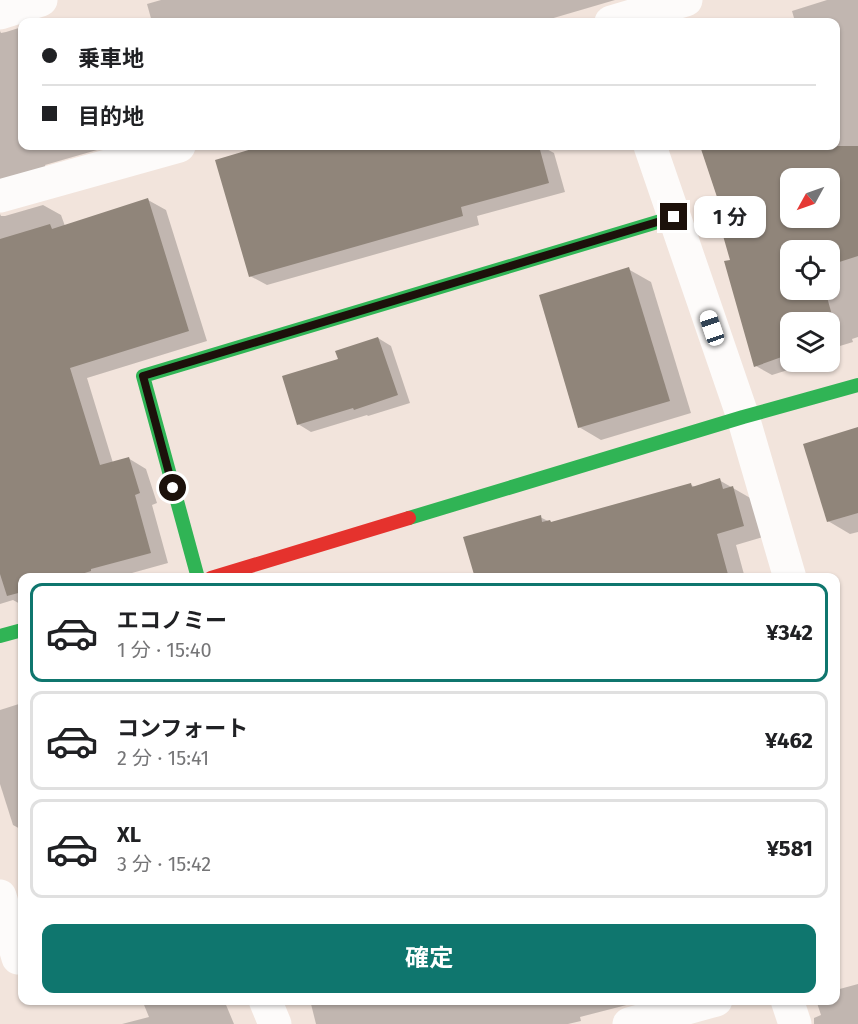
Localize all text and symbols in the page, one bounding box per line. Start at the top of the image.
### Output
text: 乗車地 [78,45,144,72]
text: 目的地 [78,103,144,130]
north arrow [780,168,840,228]
map controls [780,168,840,372]
callout: 1 分 [695,196,767,238]
route end [660,203,687,230]
text: 1 分 [713,205,747,229]
button: locate [780,240,840,300]
car [698,308,726,348]
button: layers [780,312,840,372]
route start [159,474,186,501]
icon: car [45,606,99,660]
text: エコノミー [117,607,227,634]
text: ¥342 [766,619,813,646]
text: 1 分 · 15:40 [117,638,212,662]
icon: car [45,714,99,768]
text: コンフォート [117,715,248,742]
text: ¥462 [765,727,813,754]
text: 2 分 · 15:41 [117,746,209,770]
text: XL [117,821,141,848]
icon: car [45,822,99,876]
text: ¥581 [767,835,813,862]
text: 3 分 · 15:42 [117,852,211,876]
button: 確定 [42,924,816,993]

